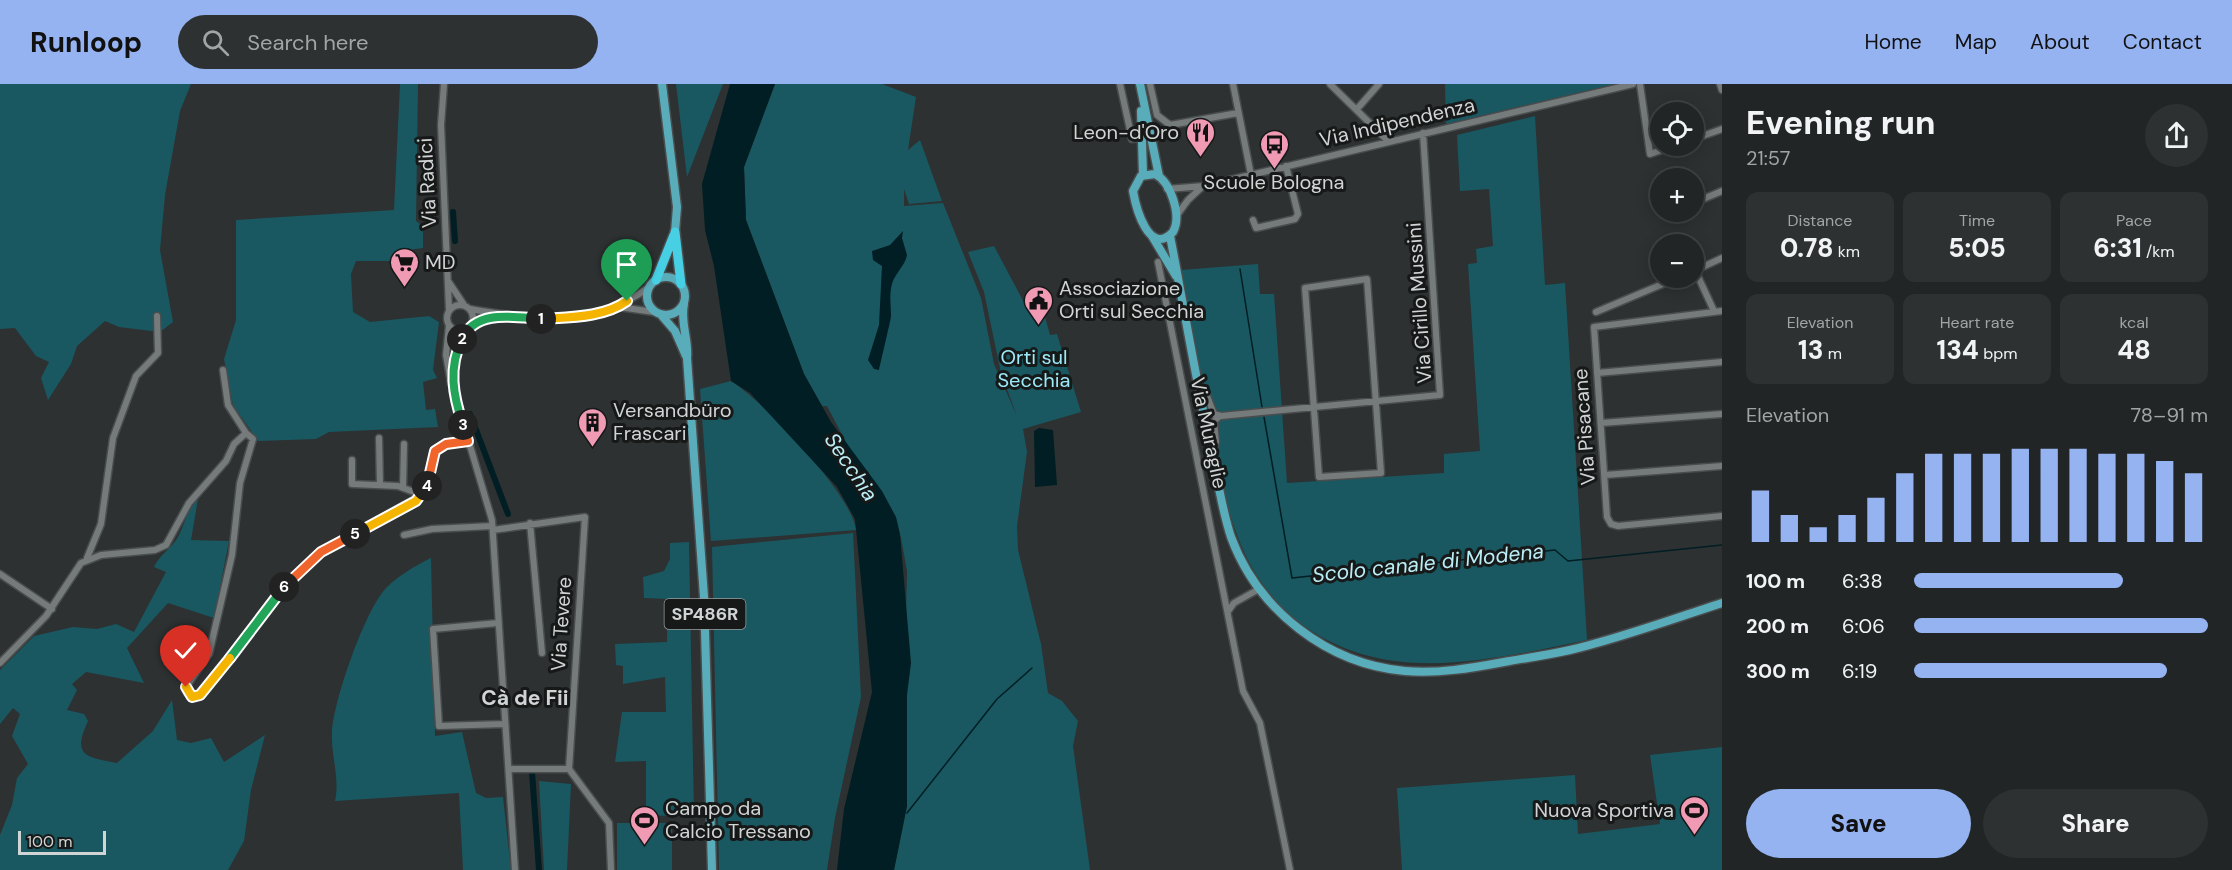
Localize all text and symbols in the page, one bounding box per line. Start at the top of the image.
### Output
search box [178,15,598,69]
text: Runloop [30,24,142,61]
icon: search [199,26,232,59]
text: Search here [247,28,369,57]
text: Home [1864,28,1922,56]
text: Map [1955,28,1997,56]
text: About [2030,28,2090,56]
text: Contact [2123,28,2202,56]
street label: Via Indipendenza [1317,91,1477,153]
text: Evening run [1746,101,1935,144]
map controls [1650,102,1704,288]
button: locate [1650,102,1704,156]
button: share [2145,104,2208,167]
restaurant icon: Leon-d'Oro [1184,116,1216,158]
place label: Leon-d'Oro [1073,119,1179,145]
bus stop icon: Scuole Bologna [1258,128,1290,170]
street label: Via Radici [412,137,442,229]
text: 21:57 [1746,145,1790,171]
button: + [1650,168,1704,222]
place label: Scuole Bologna [1204,169,1344,195]
text: Distance [1788,210,1852,231]
text: Time [1959,210,1995,231]
text: Pace [2116,210,2152,231]
street label: Via Cirillo Mussini [1400,222,1438,384]
text: 0.78 [1780,231,1833,265]
text: 5:05 [1948,231,2006,265]
text: 6:31 [2093,231,2142,265]
button: − [1650,234,1704,288]
pin [601,239,652,301]
text: km [1833,241,1860,262]
text: /km [2142,241,2175,262]
supermarket icon: MD [388,246,420,288]
icon: arrive [610,248,643,281]
place label: MD [425,249,456,275]
place label: Associazione Orti sul Secchia [1059,275,1204,324]
public building icon: Associazione Orti sul Secchia [1022,284,1054,326]
pin: 1 [526,304,556,334]
text: 1 [538,308,544,329]
text: Elevation [1787,312,1853,333]
text: Heart rate [1940,312,2014,333]
text: kcal [2120,312,2148,333]
pin: 2 [447,324,477,354]
text: 2 [457,328,467,349]
text: 13 [1798,333,1823,367]
text: 134 [1937,333,1979,367]
text: 48 [2117,333,2151,367]
text: m [1823,343,1842,364]
text: bpm [1979,343,2017,364]
park label: Orti sul Secchia [997,344,1071,393]
street label: Via Pisacane [1567,368,1601,486]
street label: Via Muraglie [1185,375,1233,491]
place label: Versandbüro Frascari [613,397,732,446]
text: Elevation [1746,402,1829,428]
text: 78–91 m [2131,402,2208,428]
building icon: Versandbüro Frascari [576,406,608,448]
pin: 3 [448,410,478,440]
text: 3 [458,414,468,435]
water label: Secchia [818,427,884,507]
pin: 4 [412,471,442,501]
text: 4 [422,475,432,496]
pin: 5 [340,519,370,549]
text: 5 [350,523,360,544]
water label: Scolo canale di Modena [1311,537,1545,589]
text: 100 m [1746,568,1805,594]
text: 6:38 [1842,568,1883,594]
pin: 6 [269,572,299,602]
text: 6 [279,576,289,597]
street label: Via Tevere [545,576,577,672]
road number: SP486R [664,599,746,629]
text: 200 m [1746,613,1809,639]
text: 6:06 [1842,613,1885,639]
pin [160,625,211,687]
icon: check [169,634,202,667]
text: 300 m [1746,658,1810,684]
text: 6:19 [1842,658,1877,684]
district label: Cà de Fii [481,684,569,712]
button: Save [1746,789,1971,858]
button: Share [1983,789,2208,858]
sports icon: Nuova Sportiva [1679,794,1711,836]
place label: Campo da Calcio Tressano [665,795,811,844]
place label: Nuova Sportiva [1534,797,1674,823]
sports icon: Campo da Calcio Tressano [628,804,660,846]
scale bar [18,828,106,856]
text: 100 m [27,831,72,852]

